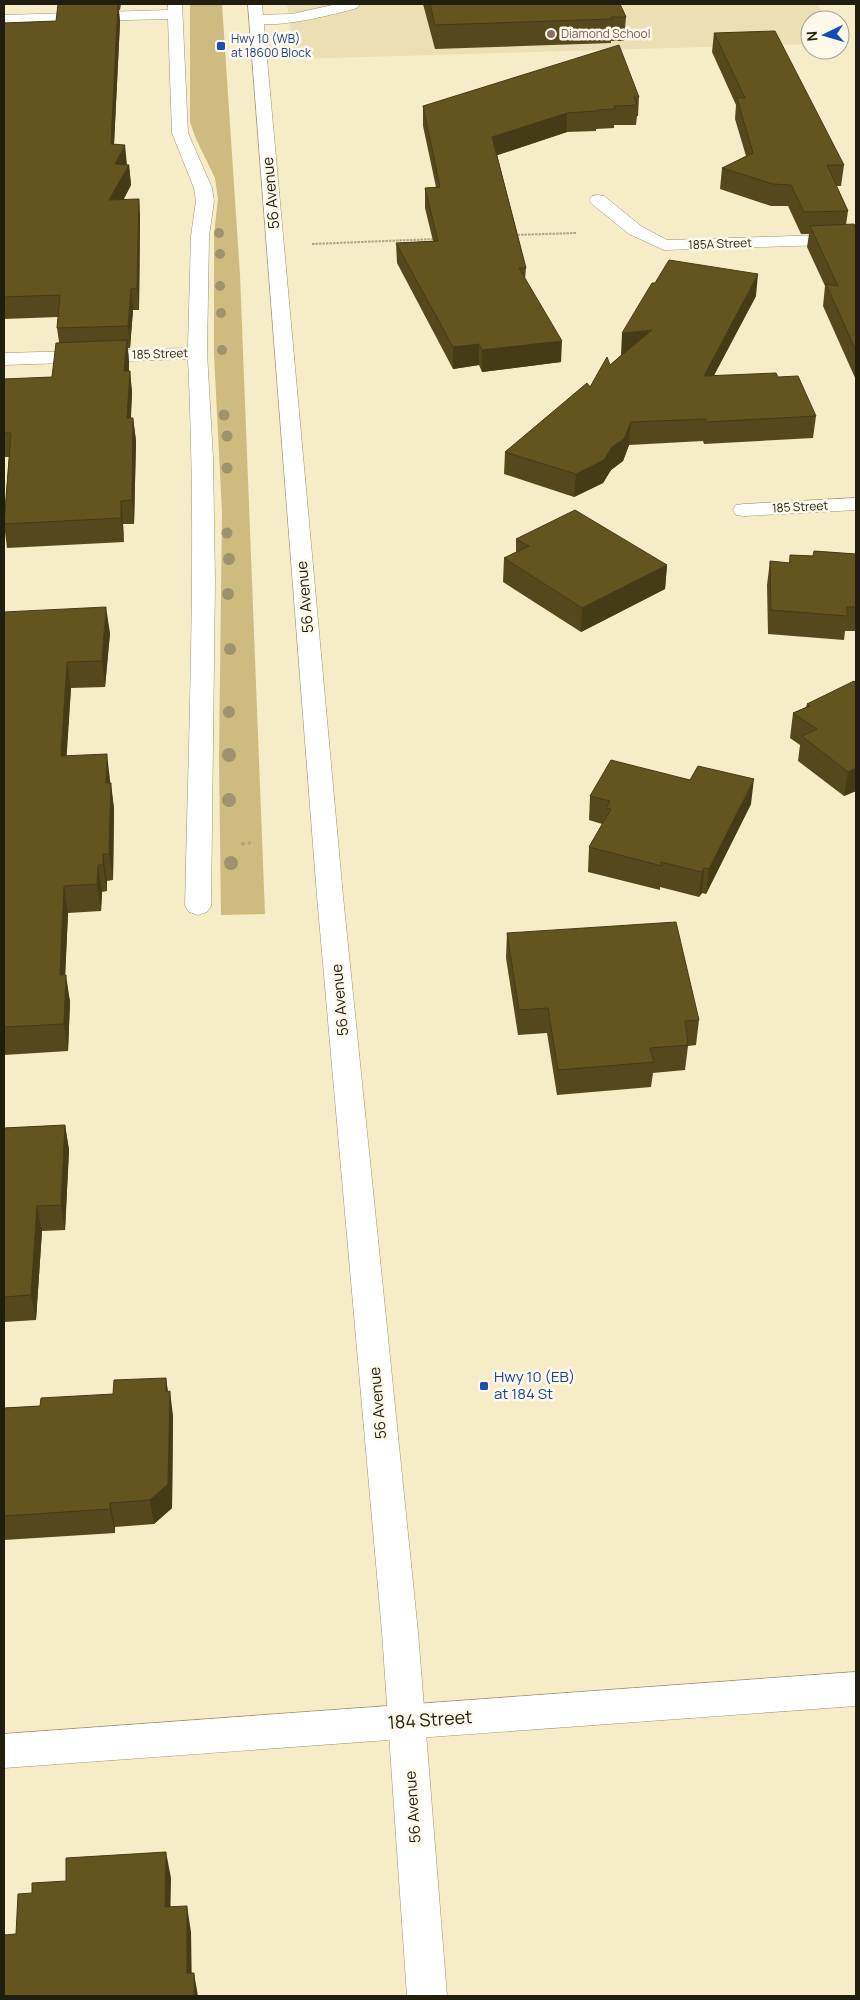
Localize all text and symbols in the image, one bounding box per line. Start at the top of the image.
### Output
north arrow [800,10,850,60]
place label: Diamond School [561,25,651,42]
marker: Diamond School [545,28,557,40]
place label: Hwy 10 (WB) at 18600 Block [231,30,312,61]
text: N [802,30,821,42]
marker: Hwy 10 (WB) at 18600 Block [215,40,227,52]
street label: 56 Avenue [257,156,284,230]
street label: 185A Street [688,234,752,253]
street label: 185 Street [132,344,189,363]
street label: 185 Street [771,497,829,516]
street label: 56 Avenue [291,560,318,634]
street label: 56 Avenue [326,963,353,1037]
street label: 56 Avenue [364,1366,391,1440]
place label: Hwy 10 (EB) at 184 St [494,1366,575,1404]
marker: Hwy 10 (EB) at 184 St [478,1380,490,1392]
street label: 184 Street [387,1704,473,1734]
street label: 56 Avenue [399,1770,425,1844]

